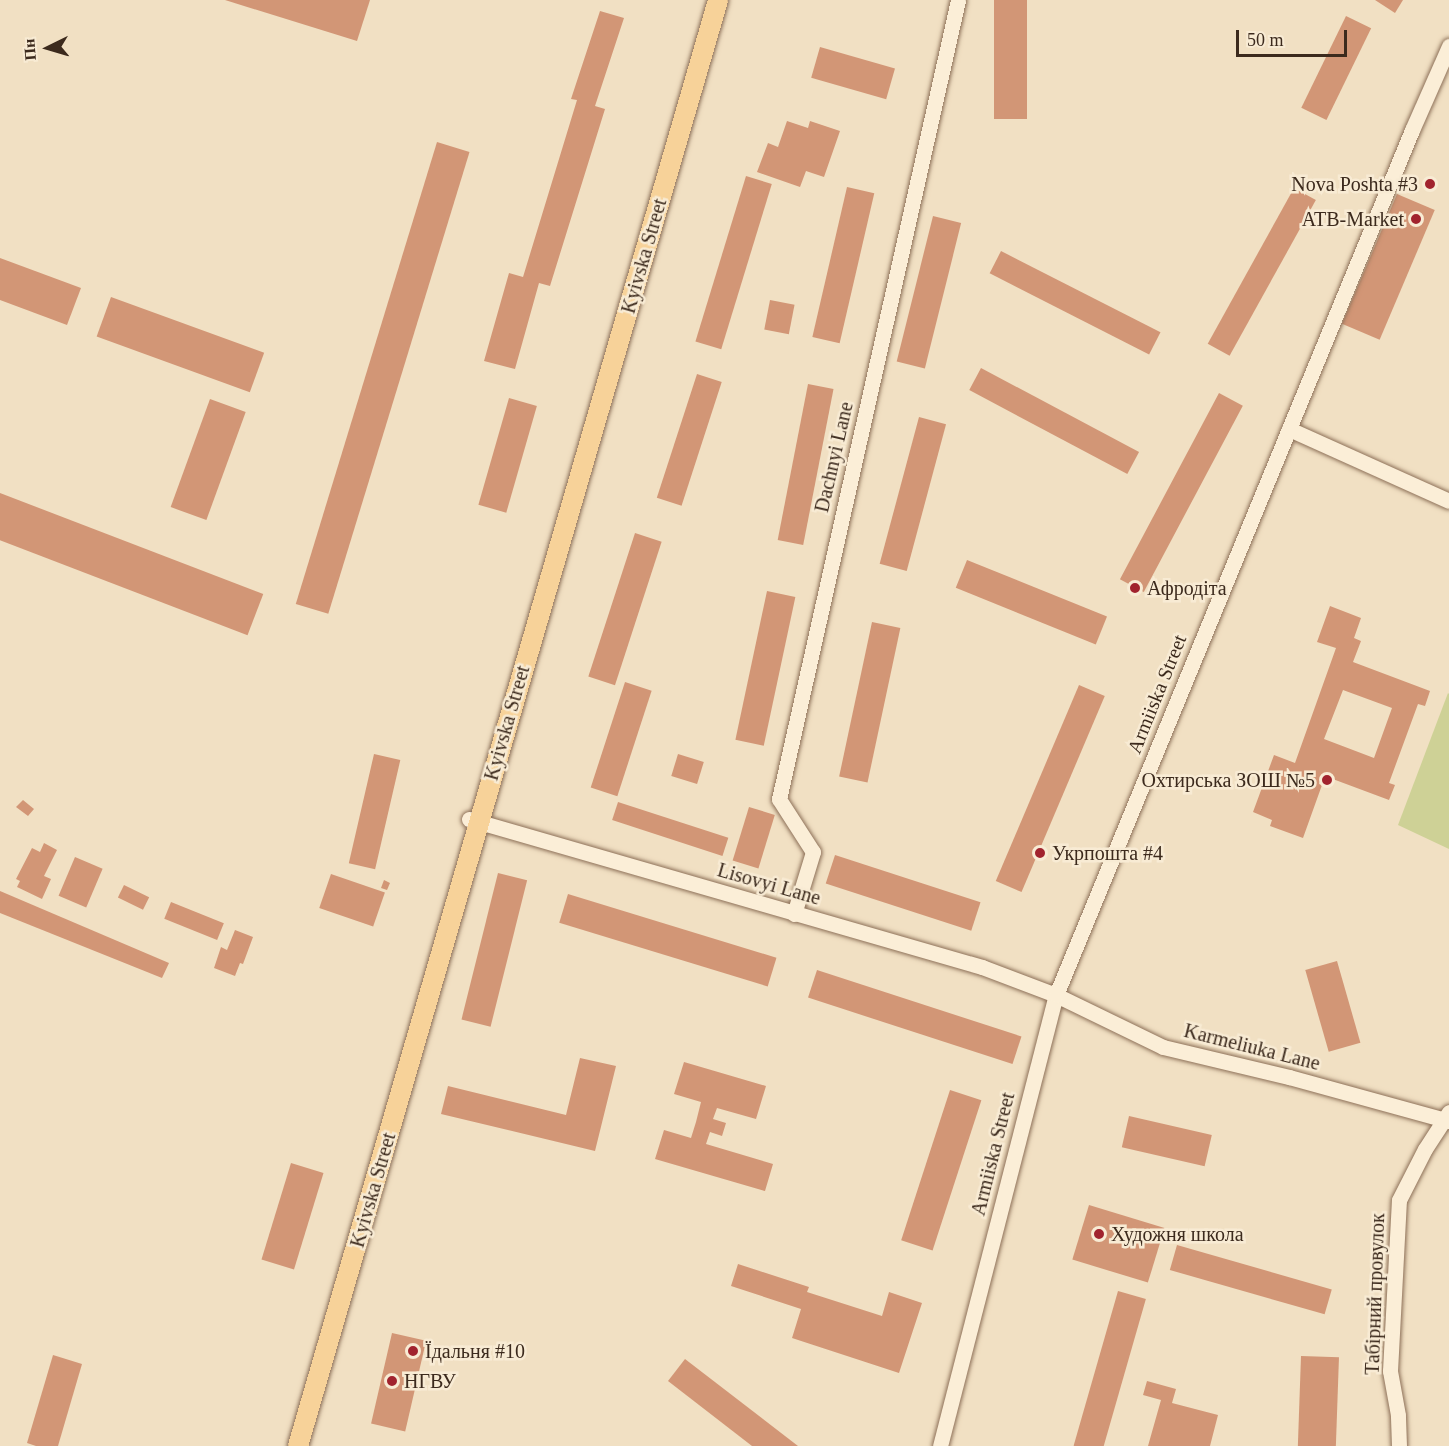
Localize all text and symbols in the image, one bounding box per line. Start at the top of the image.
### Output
north arrow [18,18,78,78]
scale bar [1239,18,1350,56]
text: 50 m [1247,30,1284,50]
text: Пн [20,38,39,61]
place label: Nova Poshta #3 [1291,172,1418,196]
marker: Nova Poshta #3 [1423,177,1437,191]
street label: Kyivska Street [616,196,672,316]
place label: ATB-Market [1302,207,1404,231]
marker: ATB-Market [1409,212,1423,226]
street label: Dachnyi Lane [810,399,858,515]
place label: Афродіта [1147,576,1227,600]
marker: Афродіта [1128,581,1142,595]
street label: Armiiska Street [1122,631,1192,757]
street label: Kyivska Street [479,663,535,783]
place label: Охтирська ЗОШ №5 [1142,768,1315,792]
marker: Охтирська ЗОШ №5 [1320,773,1334,787]
place label: Укрпошта #4 [1052,841,1163,865]
marker: Укрпошта #4 [1033,846,1047,860]
street label: Lisovyi Lane [715,858,823,910]
street label: Karmeliuka Lane [1181,1018,1323,1076]
street label: Armiiska Street [966,1090,1020,1218]
street label: Kyivska Street [345,1130,401,1250]
street label: Табірний провулок [1360,1213,1390,1375]
place label: Художня школа [1111,1222,1244,1246]
marker: Художня школа [1092,1227,1106,1241]
place label: Їдальня #10 [425,1339,525,1363]
marker: Їдальня #10 [406,1344,420,1358]
place label: НГВУ [404,1369,456,1393]
marker: НГВУ [385,1374,399,1388]

